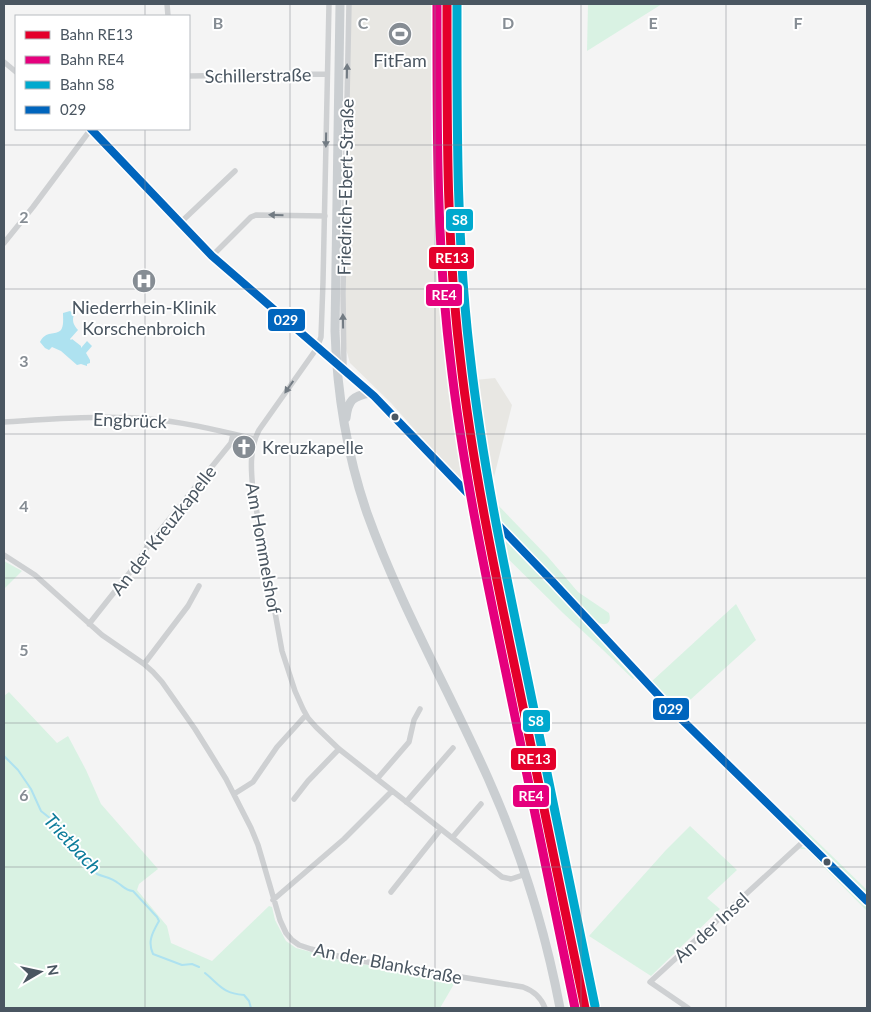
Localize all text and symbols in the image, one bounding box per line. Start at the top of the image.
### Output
text: B [213,13,223,32]
text: C [358,13,369,32]
text: D [502,13,514,32]
text: E [648,13,658,32]
text: F [793,13,803,32]
legend [15,15,190,130]
sports icon: FitFam [387,21,413,47]
text: Bahn RE13 [60,25,133,43]
place label: FitFam [373,49,427,71]
text: Bahn RE4 [60,50,125,68]
street label: Schillerstraße [204,63,312,87]
one-way arrow [344,63,352,79]
text: Bahn S8 [60,75,114,93]
street label: Friedrich-Ebert-Straße [332,98,358,276]
text: 029 [60,100,86,118]
one-way arrow [322,132,330,148]
text: 2 [19,207,29,226]
line badge: S8 [445,208,474,232]
one-way arrow [268,211,284,219]
text: S8 [452,211,468,228]
line badge: RE13 [428,246,475,270]
text: RE13 [435,249,469,266]
hospital icon: Niederrhein-Klinik Korschenbroich [131,268,157,294]
line badge: RE4 [425,283,463,307]
text: RE4 [431,286,457,303]
place label: Niederrhein-Klinik Korschenbroich [72,296,217,339]
line badge: 029 [267,308,306,332]
text: 029 [274,311,298,328]
one-way arrow [339,313,347,329]
text: 3 [19,351,29,370]
one-way arrow [284,381,294,394]
street label: Engbrück [93,408,168,432]
unlabelled marker [390,412,400,422]
church icon: Kreuzkapelle [231,434,257,460]
place label: Kreuzkapelle [262,436,363,458]
street label: An der Kreuzkapelle [105,461,221,599]
street label: Am Hommelshof [242,481,286,616]
text: 4 [19,496,29,515]
text: 5 [19,640,29,659]
line badge: 029 [652,697,690,721]
text: 029 [659,700,683,717]
line badge: S8 [522,709,551,733]
text: S8 [528,712,544,729]
line badge: RE13 [510,747,557,771]
text: RE13 [517,750,551,767]
line badge: RE4 [512,784,550,808]
text: 6 [19,785,29,804]
text: RE4 [518,787,544,804]
water label: Trietbach [39,808,107,878]
unlabelled marker [822,857,832,867]
street label: An der Insel [669,887,753,967]
street label: An der Blankstraße [312,938,464,988]
north arrow [15,947,65,997]
text: N [44,963,63,977]

